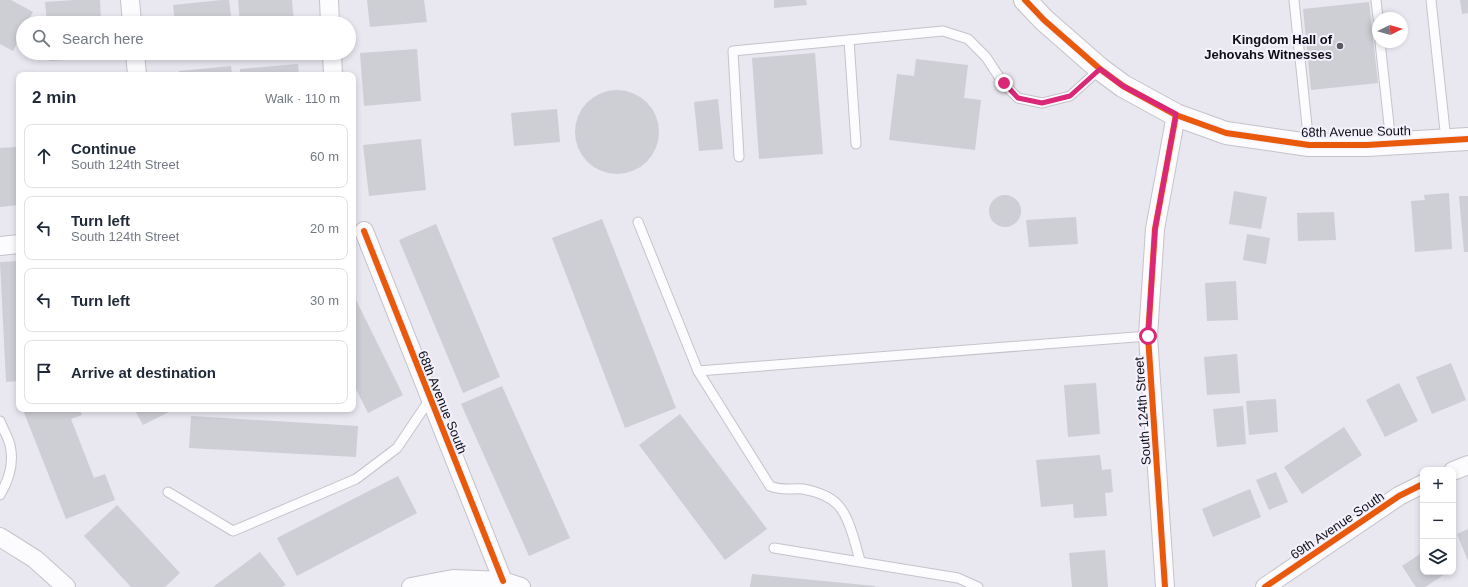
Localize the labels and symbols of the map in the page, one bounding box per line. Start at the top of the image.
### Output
north arrow [1372,12,1408,48]
place label: Kingdom Hall of Jehovahs Witnesses [1204,32,1333,62]
marker: Kingdom Hall of Jehovahs Witnesses [1335,41,1345,51]
route end [995,74,1013,92]
street label: 68th Avenue South [1301,123,1411,140]
route start [1139,327,1157,345]
street label: 68th Avenue South [415,349,470,456]
street label: South 124th Street [1131,356,1154,466]
street label: 69th Avenue South [1288,489,1387,562]

